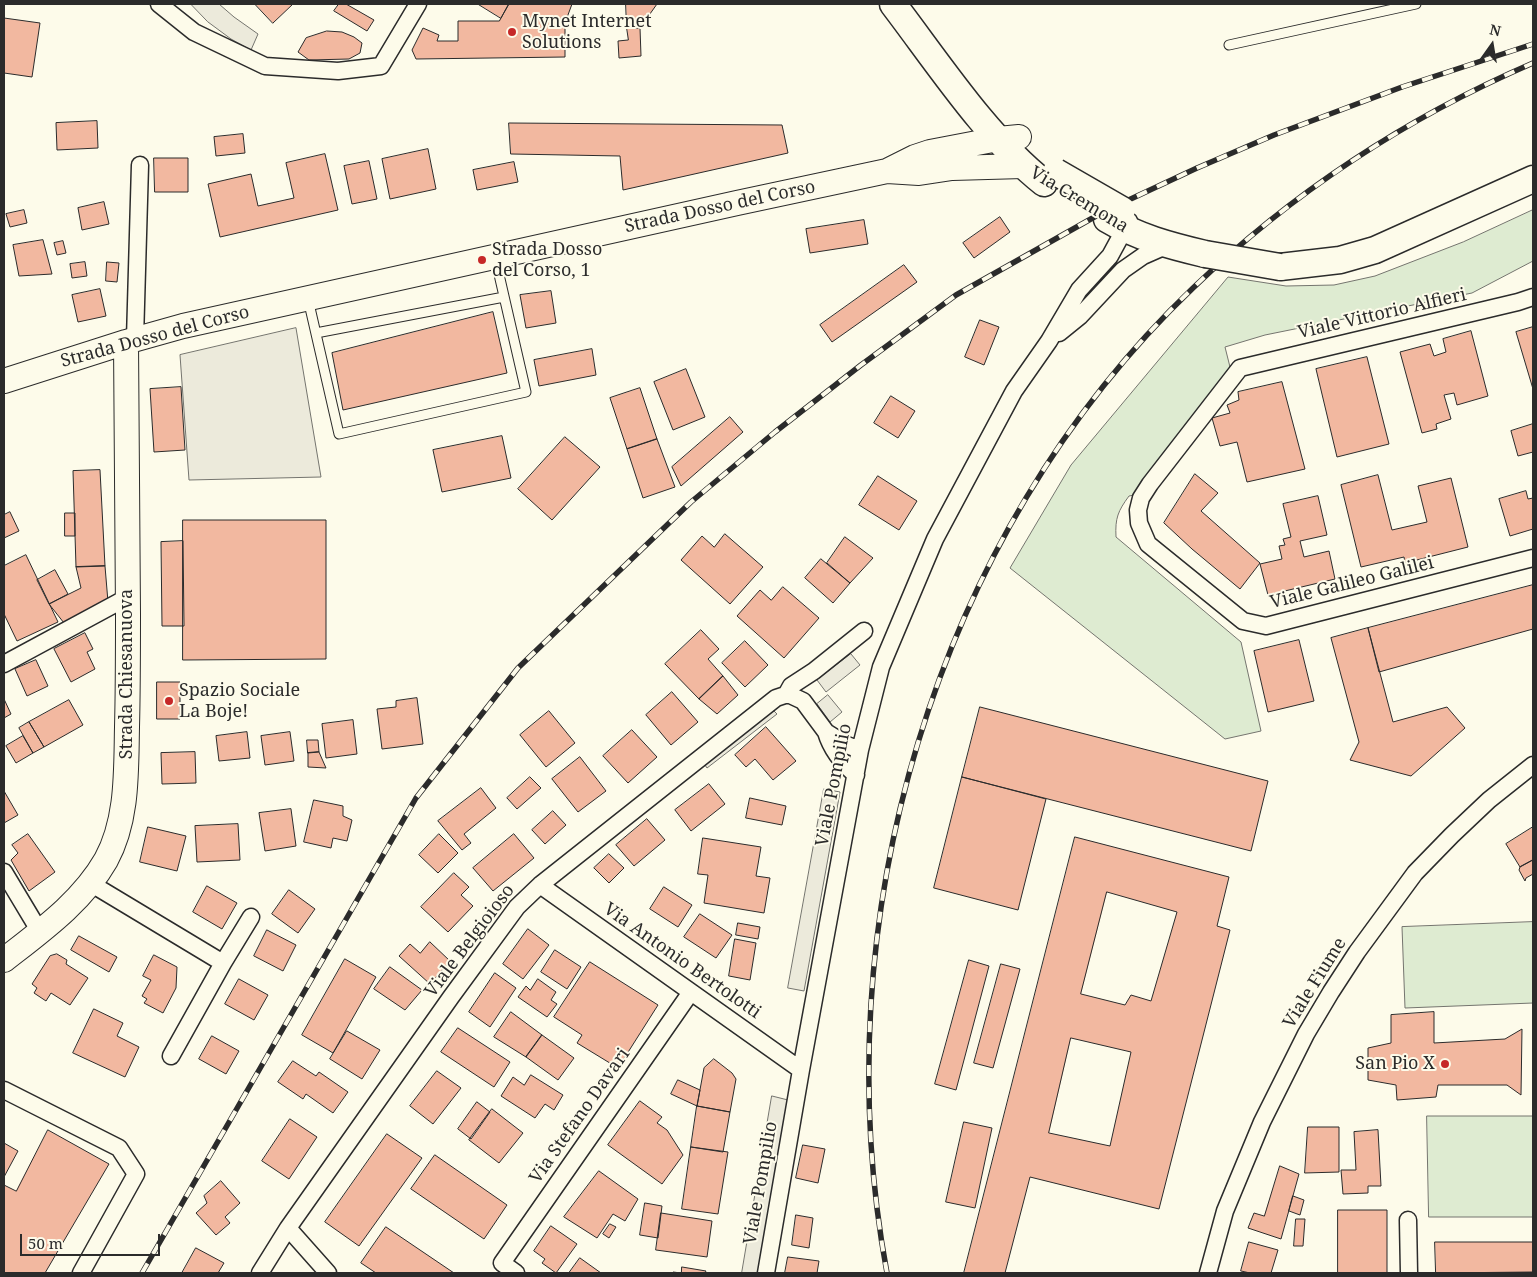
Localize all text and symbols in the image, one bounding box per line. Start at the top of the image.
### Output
place label: Mynet Internet Solutions [522,11,652,54]
text: N [1488,19,1503,40]
north arrow [1467,20,1517,70]
marker: Mynet Internet Solutions [506,26,518,38]
street label: Via Cremona [1026,162,1132,238]
street label: Strada Dosso del Corso [623,176,817,238]
place label: Strada Dosso del Corso, 1 [492,239,602,282]
marker: Strada Dosso del Corso, 1 [476,254,488,266]
street label: Viale Vittorio Alfieri [1296,284,1468,344]
street label: Strada Dosso del Corso [58,301,252,373]
street label: Viale Galileo Galilei [1268,552,1436,614]
street label: Strada Chiesanuova [116,589,138,759]
place label: Spazio Sociale La Boje! [179,680,300,722]
marker: Spazio Sociale La Boje! [163,695,175,707]
street label: Viale Pompilio [811,722,857,848]
street label: Viale Belgioioso [421,880,519,1002]
street label: Via Antonio Bertolotti [599,898,765,1024]
street label: Viale Fiume [1279,934,1351,1032]
street label: Via Stefano Davari [525,1044,635,1188]
place label: San Pio X [1355,1053,1435,1075]
marker: San Pio X [1439,1058,1451,1070]
street label: Viale Pompilio [740,1120,782,1246]
scale bar [22,1224,162,1256]
text: 50 m [28,1233,63,1253]

